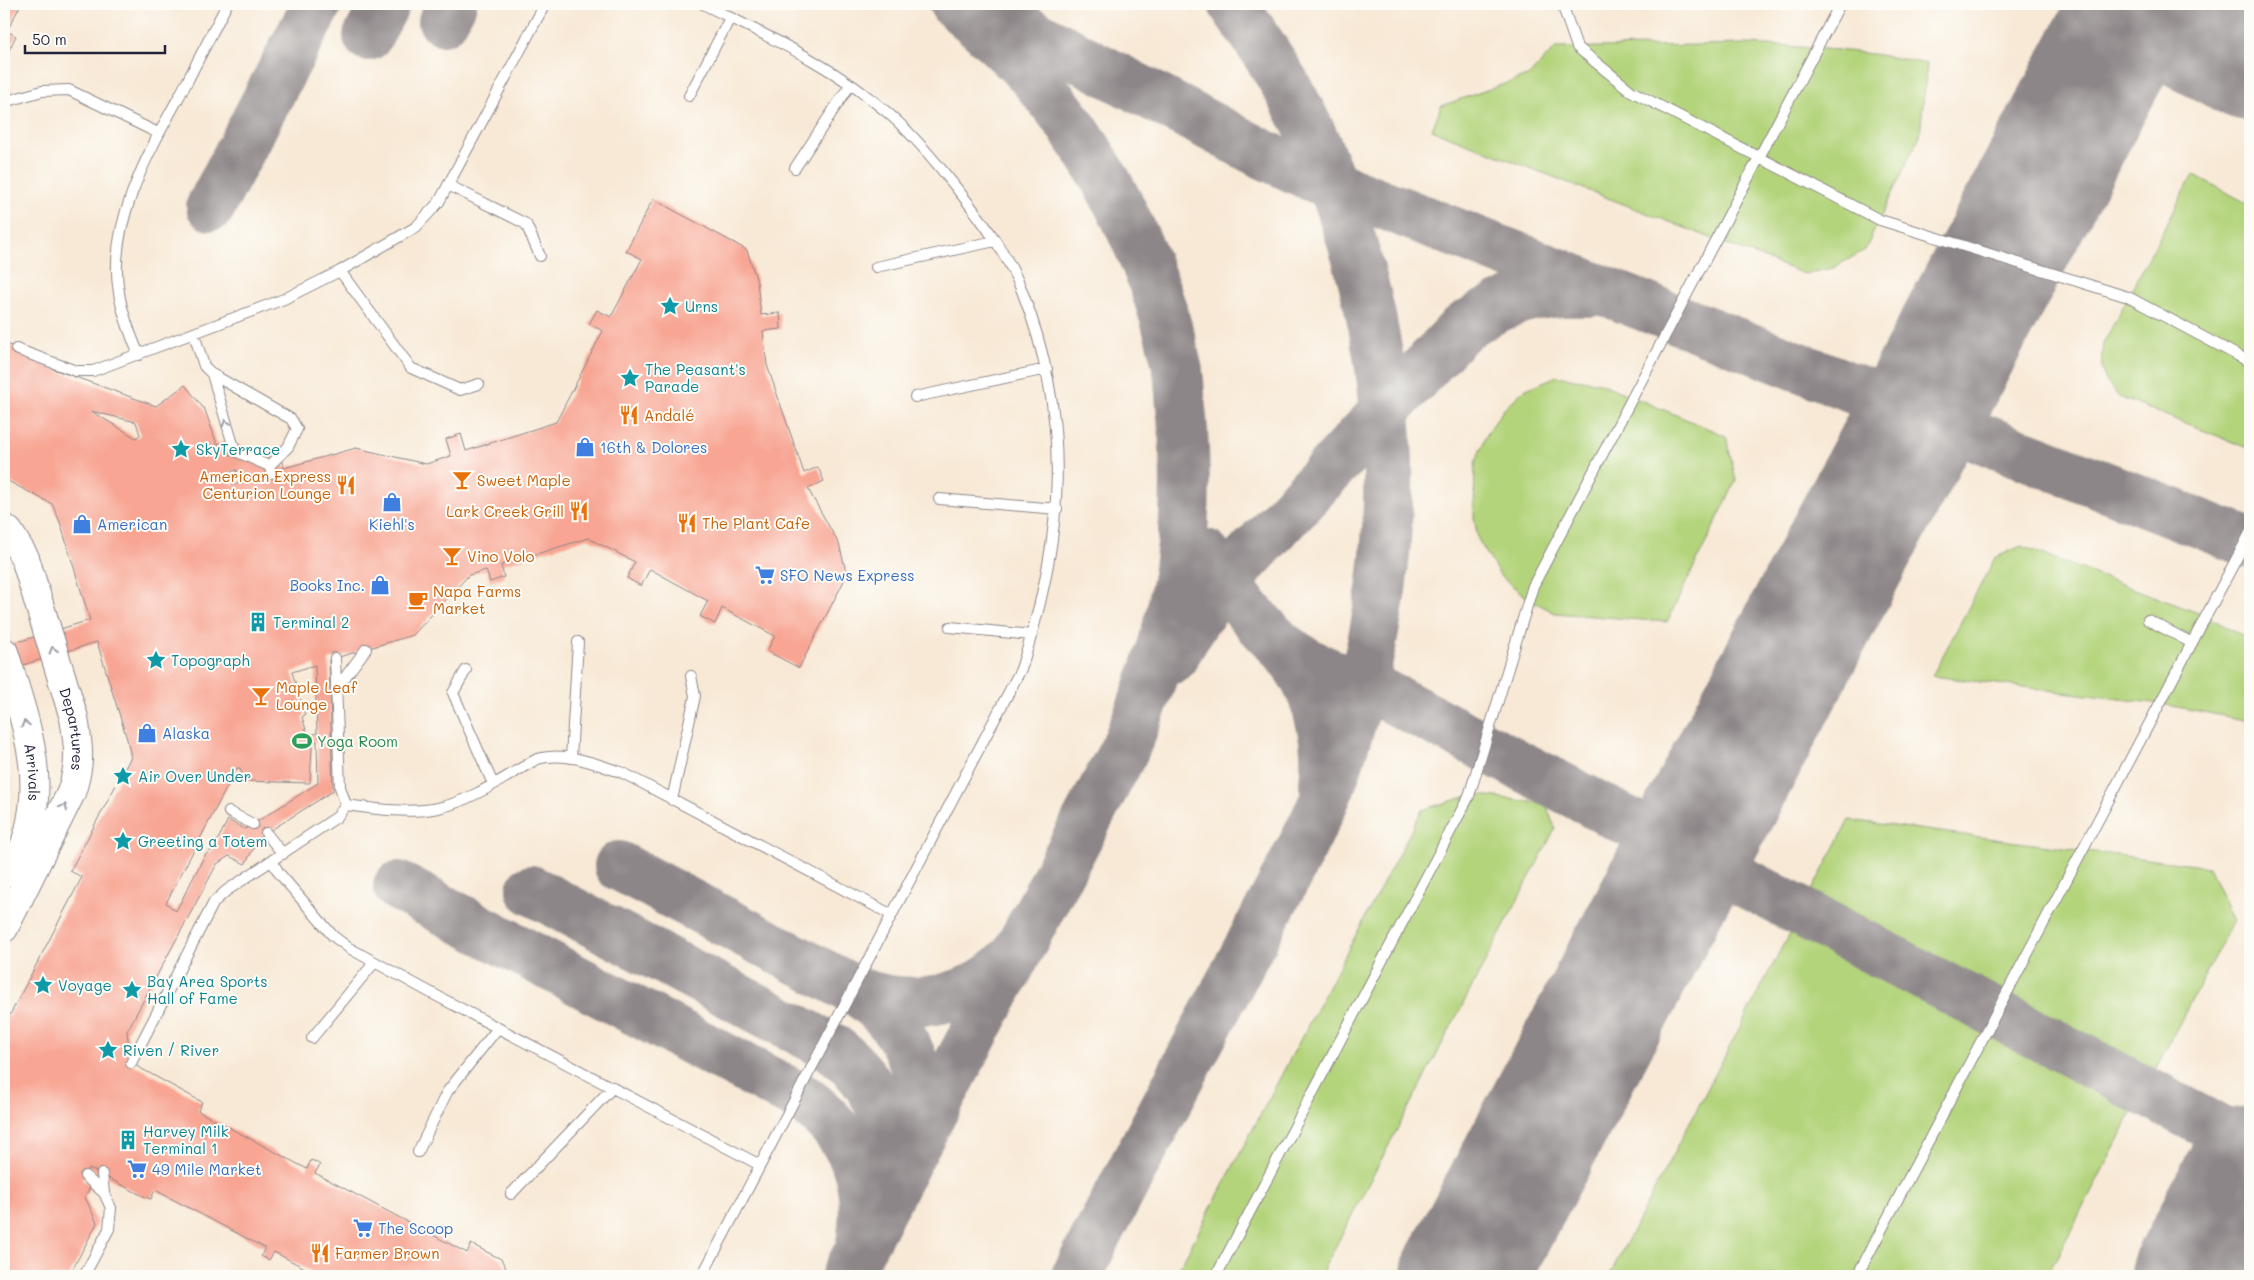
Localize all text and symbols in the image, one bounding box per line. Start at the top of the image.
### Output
scale bar [25,22,165,54]
text: 50 m [32,29,67,49]
place icon: Urns [659,295,681,317]
place label: Urns [685,296,718,316]
place label: The Peasant's Parade [645,359,746,396]
place icon: The Peasant's Parade [619,367,641,389]
restaurant icon: Andalé [618,404,640,426]
place label: Andalé [644,405,695,425]
one-way arrow [222,419,232,428]
shop icon: 16th & Dolores [574,436,596,458]
place label: 16th & Dolores [600,437,707,457]
place icon: SkyTerrace [170,438,192,460]
place label: SkyTerrace [196,439,280,459]
place label: American Express Centurion Lounge [199,466,331,503]
bar icon: Sweet Maple [451,469,473,491]
place label: Sweet Maple [477,470,571,490]
restaurant icon: American Express Centurion Lounge [335,474,357,496]
shop icon: Kiehl's [381,491,403,513]
restaurant icon: Lark Creek Grill [568,500,590,522]
place label: Lark Creek Grill [446,501,564,521]
restaurant icon: The Plant Cafe [676,512,698,534]
shop icon: American [71,513,93,535]
place label: The Plant Cafe [702,513,810,533]
place label: American [97,514,167,534]
place label: Kiehl's [369,514,415,534]
bar icon: Vino Volo [441,545,463,567]
place label: Vino Volo [467,546,535,566]
supermarket icon: SFO News Express [754,564,776,586]
place label: SFO News Express [780,565,914,585]
shop icon: Books Inc. [369,574,391,596]
place label: Books Inc. [290,575,365,595]
place label: Napa Farms Market [433,581,521,618]
cafe icon: Napa Farms Market [407,589,429,611]
building icon: Terminal 2 [247,611,269,633]
place label: Terminal 2 [273,612,349,632]
one-way arrow [49,647,59,655]
place icon: Topograph [145,649,167,671]
place label: Topograph [171,650,250,670]
place label: Maple Leaf Lounge [276,677,358,714]
street label: Departures [55,685,88,772]
bar icon: Maple Leaf Lounge [250,685,272,707]
one-way arrow [20,720,31,729]
shop icon: Alaska [136,722,158,744]
place label: Alaska [162,723,210,743]
sports icon: Yoga Room [291,730,313,752]
place label: Yoga Room [317,731,398,751]
street label: Arrivals [20,741,45,802]
place icon: Air Over Under [112,765,134,787]
place label: Air Over Under [138,766,251,786]
one-way arrow [58,803,68,812]
place icon: Greeting a Totem [112,830,134,852]
place label: Greeting a Totem [138,831,267,851]
place label: Bay Area Sports Hall of Fame [147,971,268,1008]
place icon: Voyage [32,974,54,996]
place label: Voyage [58,975,112,995]
place icon: Bay Area Sports Hall of Fame [121,979,143,1001]
place icon: Riven / River [97,1039,119,1061]
place label: Riven / River [123,1040,219,1060]
place label: Harvey Milk Terminal 1 [143,1121,229,1158]
building icon: Harvey Milk Terminal 1 [117,1129,139,1151]
supermarket icon: 49 Mile Market [126,1158,148,1180]
place label: 49 Mile Market [152,1159,262,1179]
supermarket icon: The Scoop [352,1217,374,1239]
place label: The Scoop [378,1218,453,1238]
restaurant icon: Farmer Brown [309,1242,331,1264]
place label: Farmer Brown [335,1243,440,1263]

